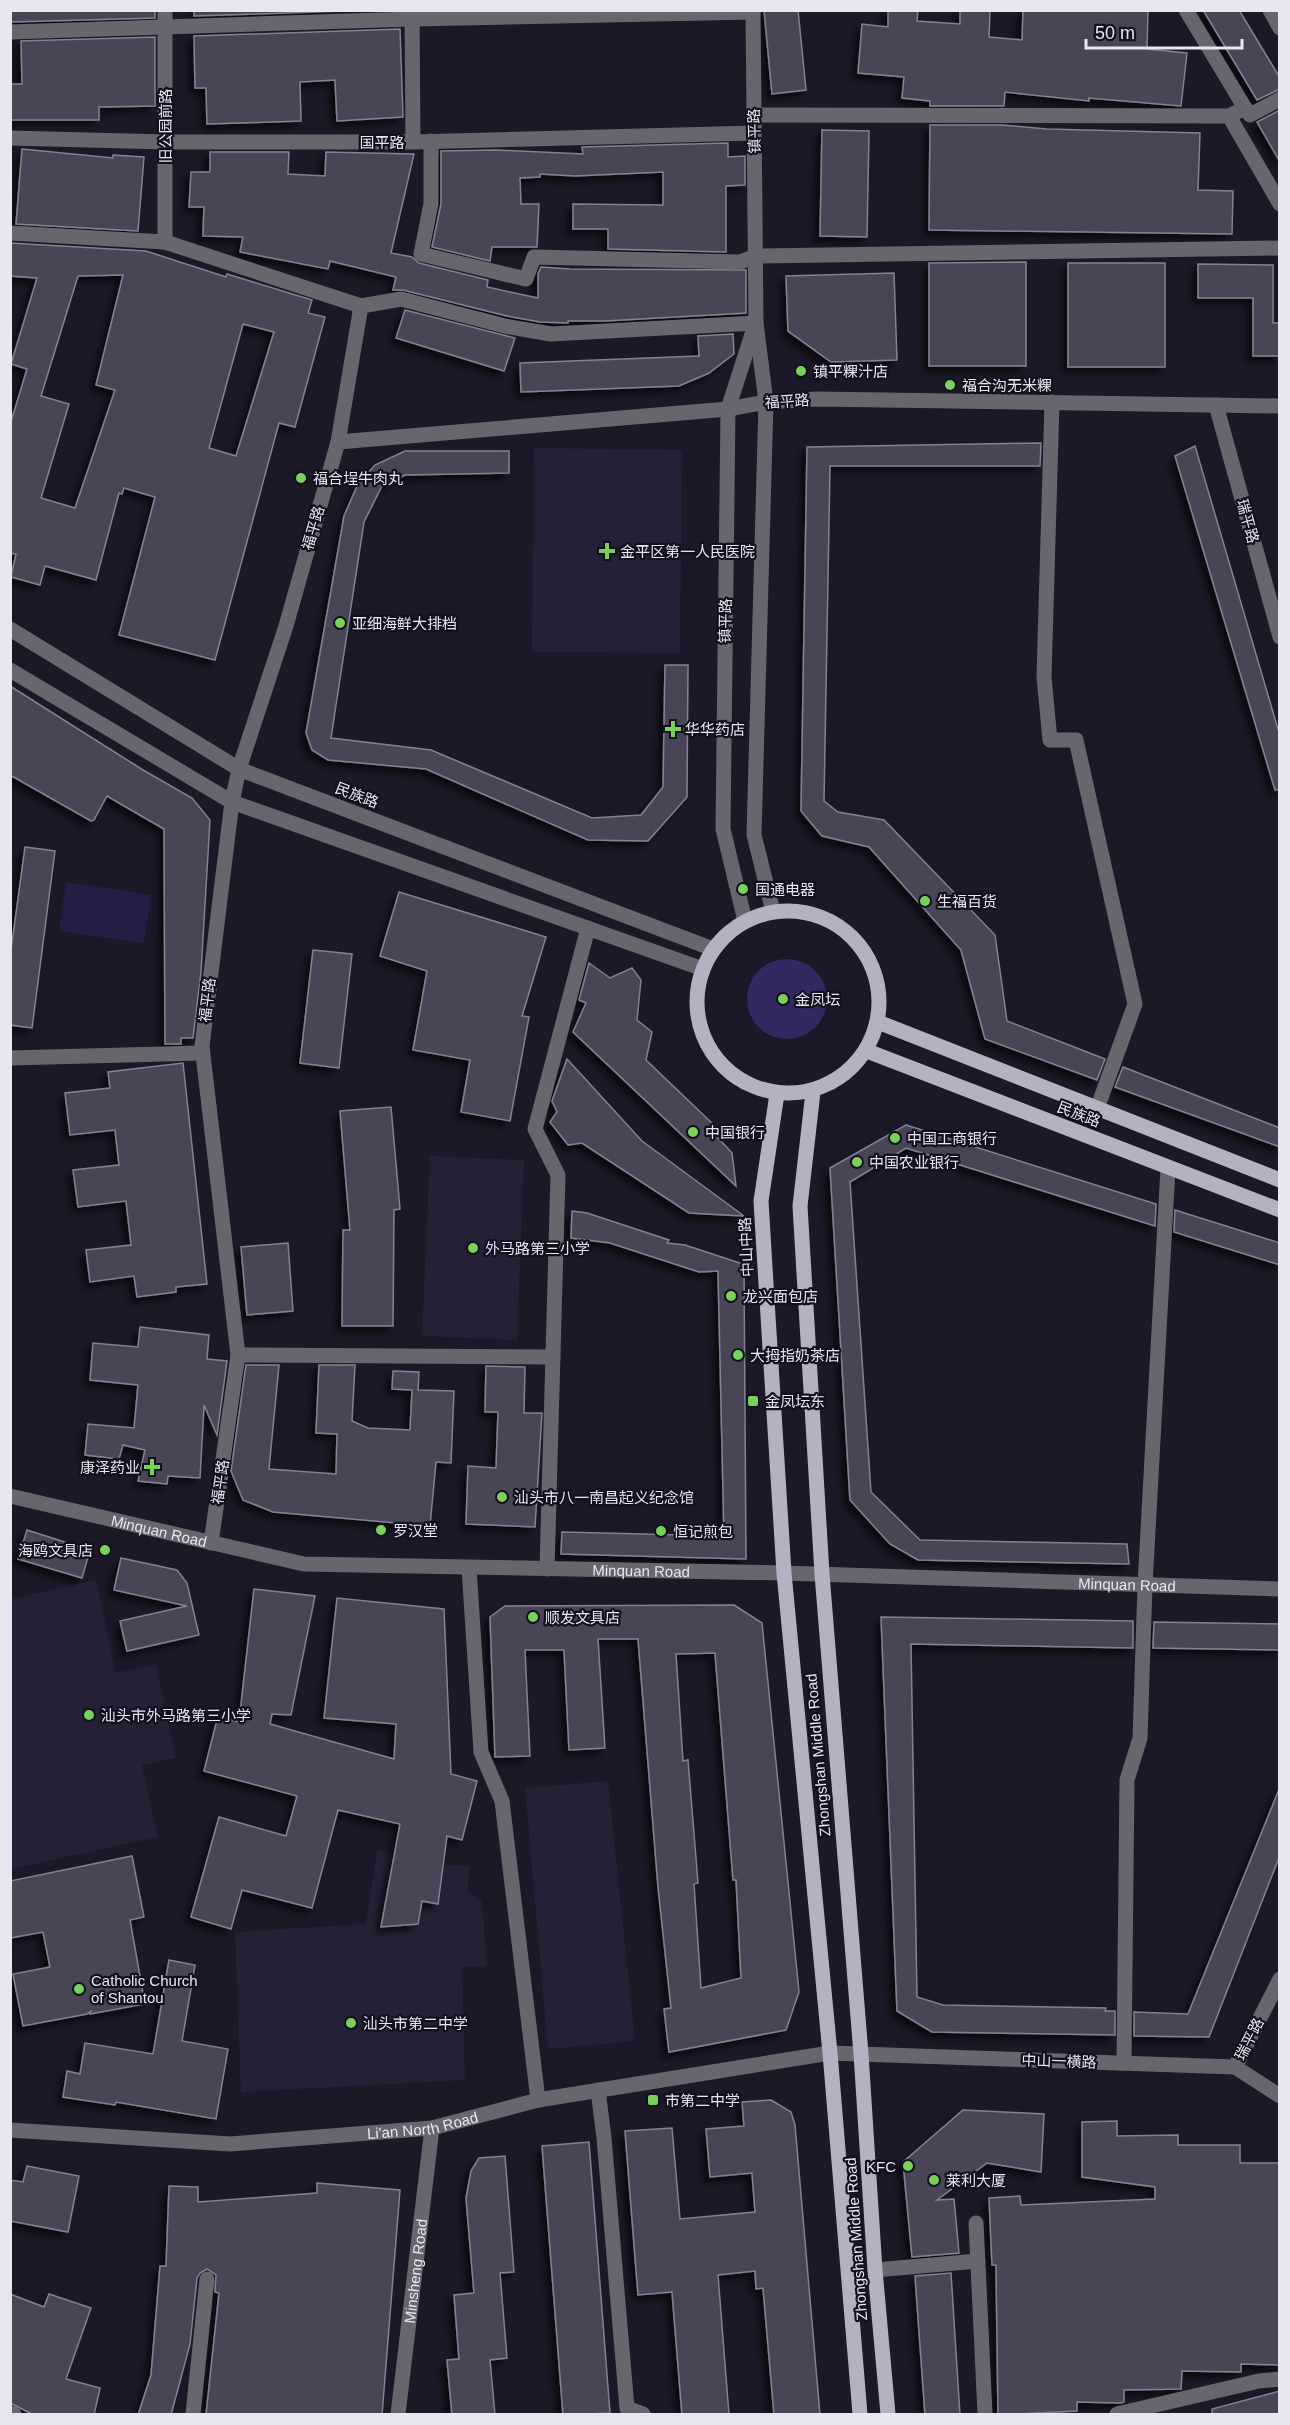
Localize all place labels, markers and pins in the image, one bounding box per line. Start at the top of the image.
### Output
place label: 镇平粿汁店 [813,363,888,380]
marker: 镇平粿汁店 [794,364,808,378]
place label: 福合沟无米粿 [962,377,1052,394]
marker: 福合沟无米粿 [943,378,957,392]
place label: 福合埕牛肉丸 [313,470,403,487]
marker: 福合埕牛肉丸 [294,471,308,485]
marker: 金平区第一人民医院 [598,542,616,560]
place label: 金平区第一人民医院 [620,543,755,560]
place label: 亚细海鲜大排档 [352,615,457,632]
marker: 亚细海鲜大排档 [333,616,347,630]
place label: 华华药店 [685,721,745,738]
marker: 华华药店 [666,722,680,736]
place label: 国通电器 [755,881,815,898]
marker: 国通电器 [736,882,750,896]
place label: 生福百货 [937,893,997,910]
marker: 生福百货 [918,894,932,908]
place label: 金凤坛 [795,991,840,1008]
marker: 金凤坛 [776,992,790,1006]
place label: 中国银行 [705,1124,765,1141]
marker: 中国银行 [686,1125,700,1139]
place label: 中国工商银行 [907,1130,997,1147]
marker: 中国工商银行 [888,1131,902,1145]
place label: 中国农业银行 [869,1154,959,1171]
marker: 中国农业银行 [850,1155,864,1169]
place label: 外马路第三小学 [485,1240,590,1257]
marker: 外马路第三小学 [466,1241,480,1255]
place label: 龙兴面包店 [743,1288,818,1305]
marker: 龙兴面包店 [724,1289,738,1303]
place label: 大拇指奶茶店 [750,1347,840,1364]
marker: 大拇指奶茶店 [731,1348,745,1362]
place label: 金凤坛东 [765,1393,825,1410]
marker: 金凤坛东 [746,1394,760,1408]
place label: 康泽药业 [80,1459,140,1476]
marker: 康泽药业 [145,1460,159,1474]
place label: 汕头市八一南昌起义纪念馆 [514,1489,694,1506]
marker: 汕头市八一南昌起义纪念馆 [495,1490,509,1504]
place label: 罗汉堂 [393,1522,438,1539]
marker: 罗汉堂 [374,1523,388,1537]
place label: 恒记煎包 [673,1523,733,1540]
marker: 恒记煎包 [654,1524,668,1538]
place label: 海鸥文具店 [18,1542,93,1559]
marker: 海鸥文具店 [98,1543,112,1557]
place label: 顺发文具店 [545,1609,620,1626]
marker: 顺发文具店 [526,1610,540,1624]
place label: 汕头市外马路第三小学 [101,1707,251,1724]
marker: 汕头市外马路第三小学 [82,1708,96,1722]
place label: Catholic Church of Shantou [91,1972,198,2006]
marker: Catholic Church of Shantou [72,1982,86,1996]
place label: 汕头市第二中学 [363,2015,468,2032]
marker: 汕头市第二中学 [344,2016,358,2030]
place label: 市第二中学 [665,2092,740,2109]
marker: 市第二中学 [646,2093,660,2107]
place label: KFC [866,2158,896,2175]
marker: KFC [901,2159,915,2173]
place label: 莱利大厦 [946,2172,1006,2189]
marker: 莱利大厦 [927,2173,941,2187]

